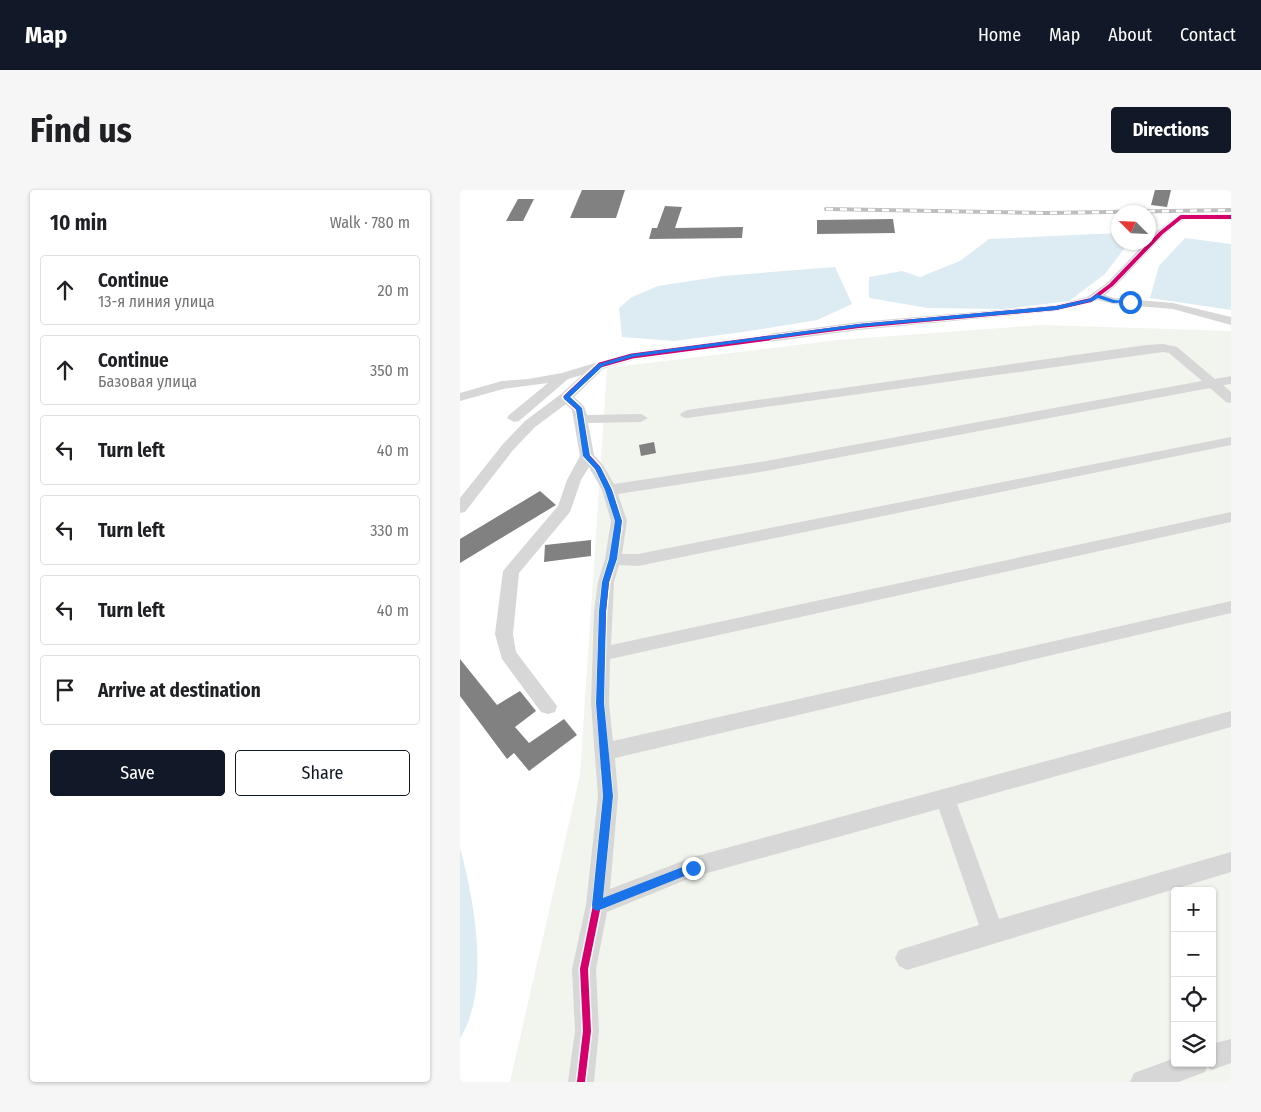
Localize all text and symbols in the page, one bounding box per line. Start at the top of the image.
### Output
text: Map [25,21,67,49]
text: Home [978,24,1021,46]
text: Map [1049,24,1080,46]
text: About [1108,24,1152,46]
text: Contact [1180,24,1236,46]
button: Directions [1111,107,1231,153]
text: Find us [30,109,132,151]
north arrow [1111,205,1156,250]
text: 10 min [50,210,107,236]
text: Walk · 780 m [330,213,410,232]
text: Continue [98,269,169,292]
icon: ahead [51,276,79,304]
text: 20 m [378,281,409,300]
route start [1119,291,1142,314]
text: 13-я линия улица [98,292,215,311]
text: Continue [98,349,169,372]
icon: ahead [51,356,79,384]
text: 350 m [370,361,409,380]
text: Базовая улица [98,372,197,391]
icon: left [51,436,79,464]
text: Turn left [98,439,165,462]
text: 40 m [377,441,409,460]
icon: left [51,516,79,544]
text: Turn left [98,519,165,542]
text: 330 m [370,521,409,540]
icon: left [51,596,79,624]
text: Turn left [98,599,165,622]
text: 40 m [377,601,409,620]
icon: arrive [51,676,79,704]
text: Arrive at destination [98,679,261,702]
button: Save [50,750,225,796]
button: Share [235,750,410,796]
route end [682,857,705,880]
map controls [1171,887,1216,1067]
button: + [1171,887,1216,932]
button: − [1171,932,1216,977]
button: locate [1171,977,1216,1022]
button: layers [1171,1022,1216,1067]

